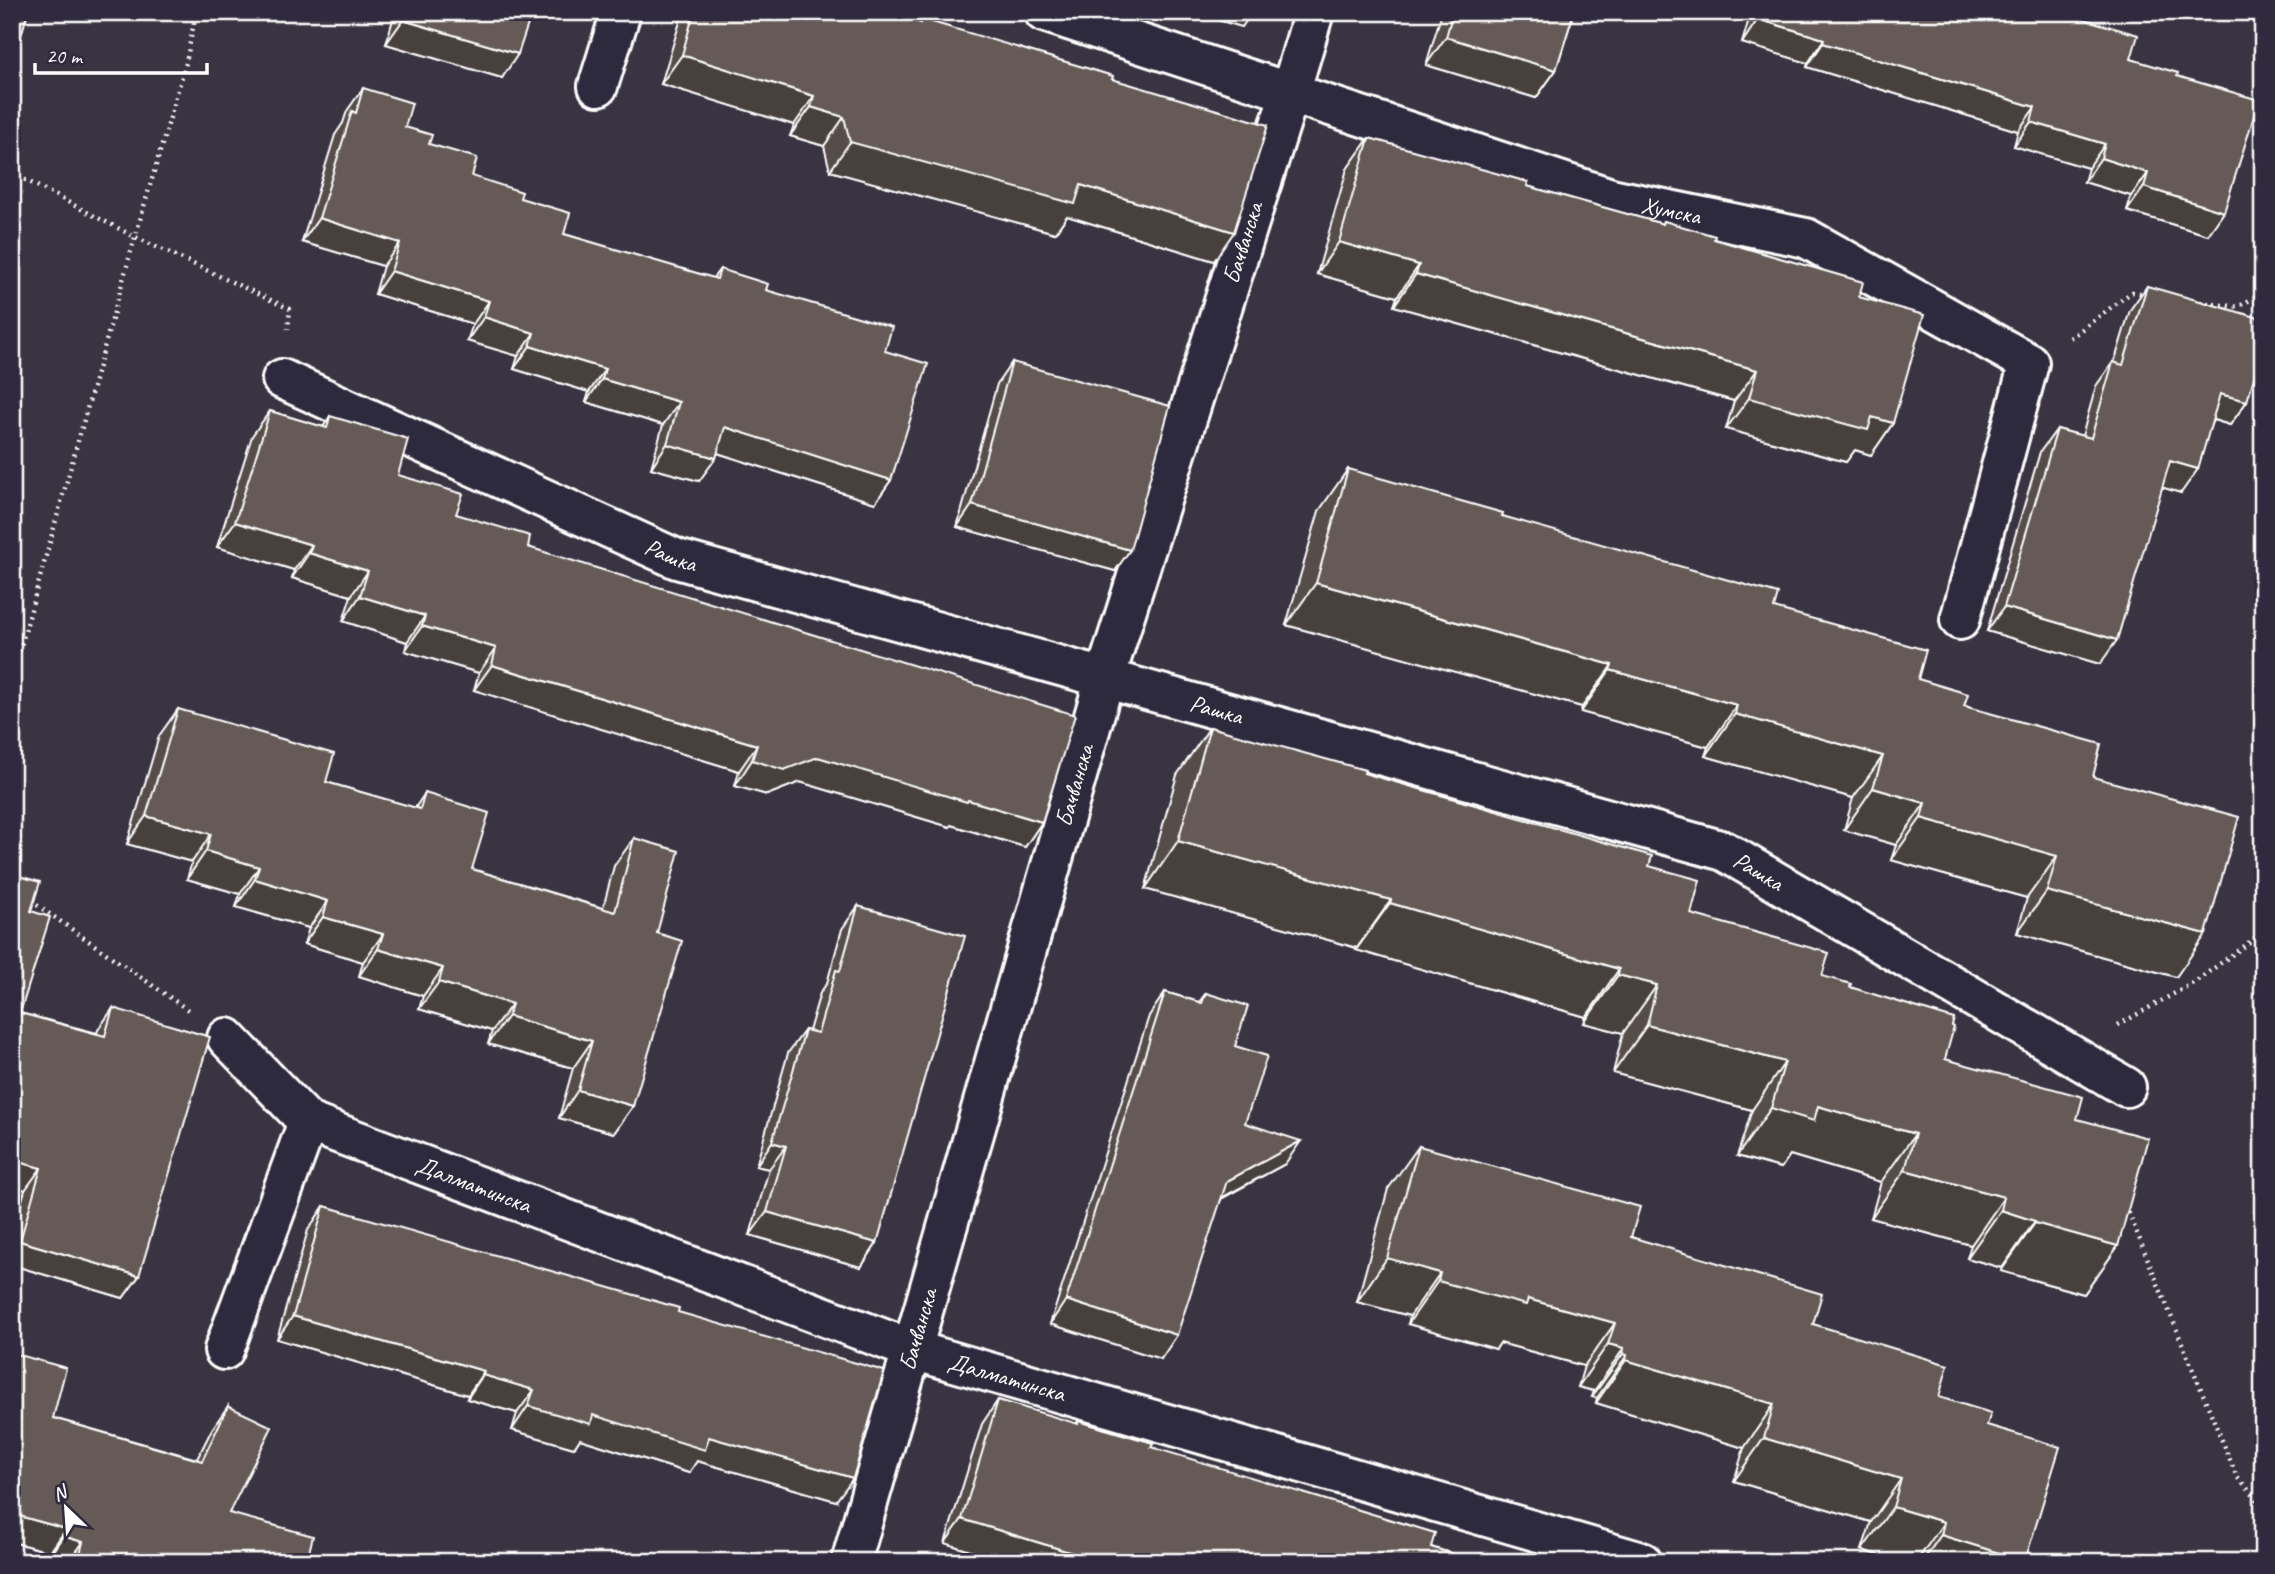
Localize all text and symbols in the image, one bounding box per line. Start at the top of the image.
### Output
scale bar [35,32,206,76]
text: 20 m [46,43,84,69]
street label: Хумска [1639,190,1705,231]
street label: Бачванска [1216,196,1270,287]
street label: Рашка [640,531,701,579]
street label: Рашка [1187,688,1247,731]
street label: Бачванска [1048,739,1101,830]
street label: Рашка [1728,845,1790,898]
street label: Далматинска [412,1149,537,1220]
street label: Бачванска [892,1283,944,1374]
street label: Далматинска [945,1346,1070,1409]
north arrow [32,1472,102,1542]
text: N [49,1479,73,1507]

